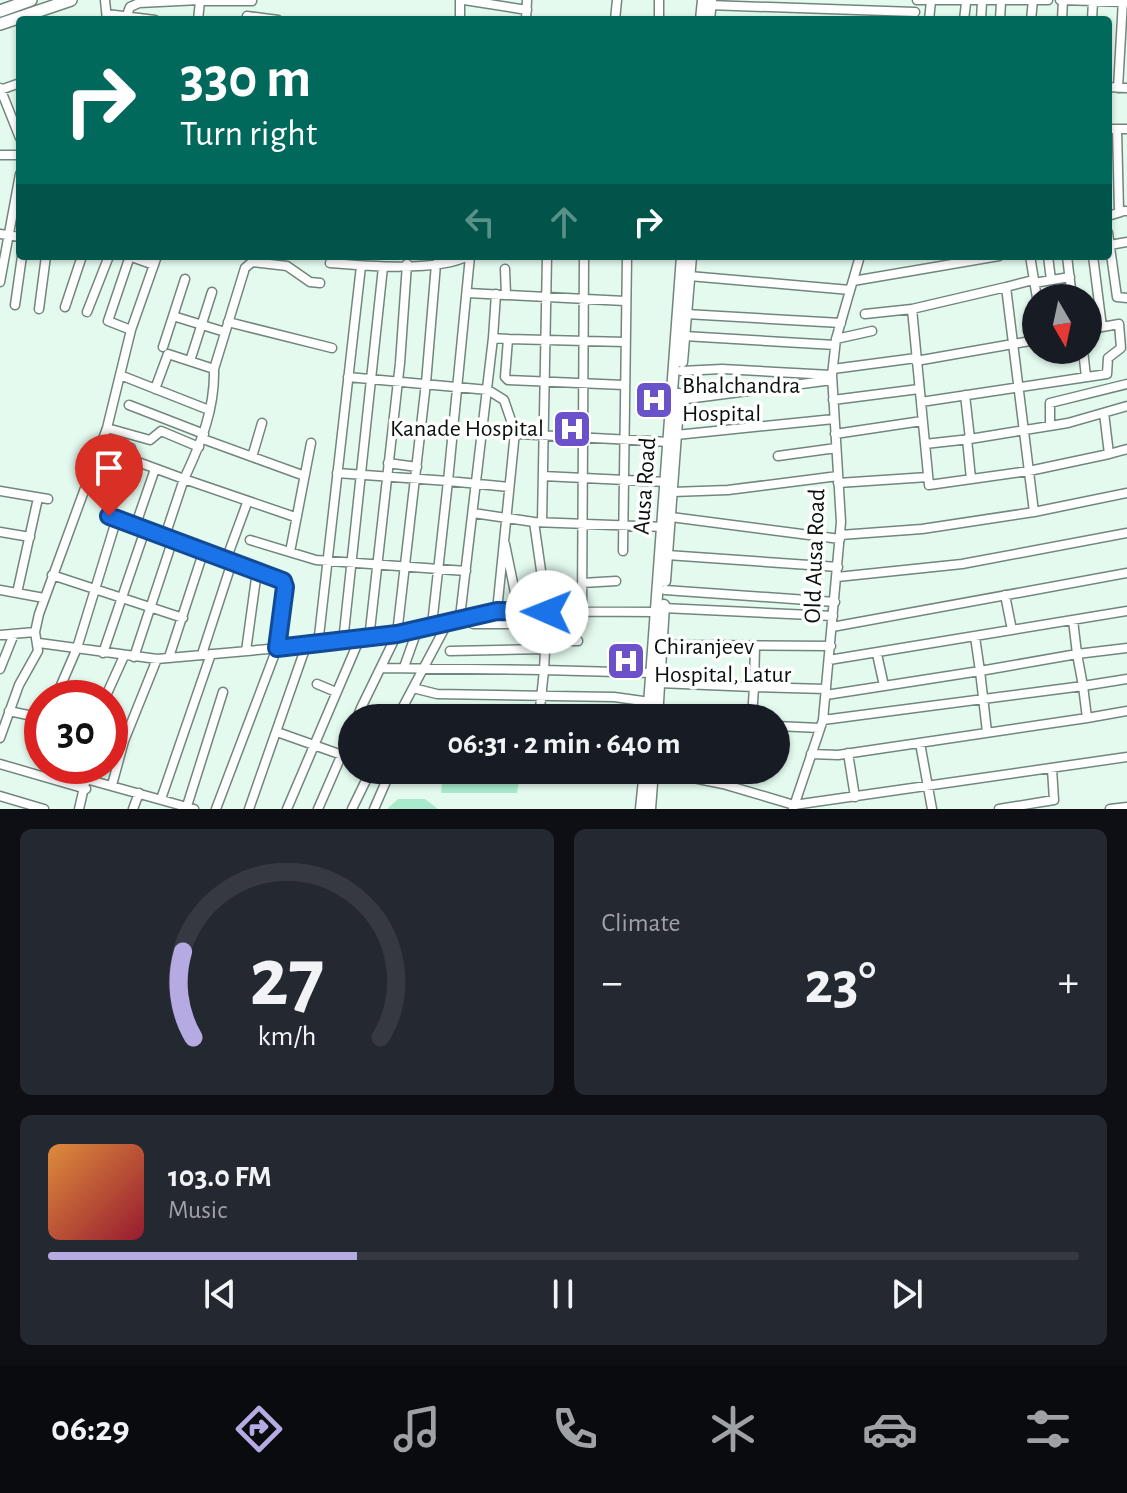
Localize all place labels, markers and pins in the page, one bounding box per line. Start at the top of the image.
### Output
place label: Bhalchandra Hospital [682,374,800,426]
hospital icon: Bhalchandra Hospital [633,379,675,421]
hospital icon: Kanade Hospital [551,408,593,450]
place label: Kanade Hospital [390,417,544,441]
pin [75,434,143,516]
place label: Chiranjeev Hospital, Latur [654,635,791,687]
hospital icon: Chiranjeev Hospital, Latur [605,640,647,682]

